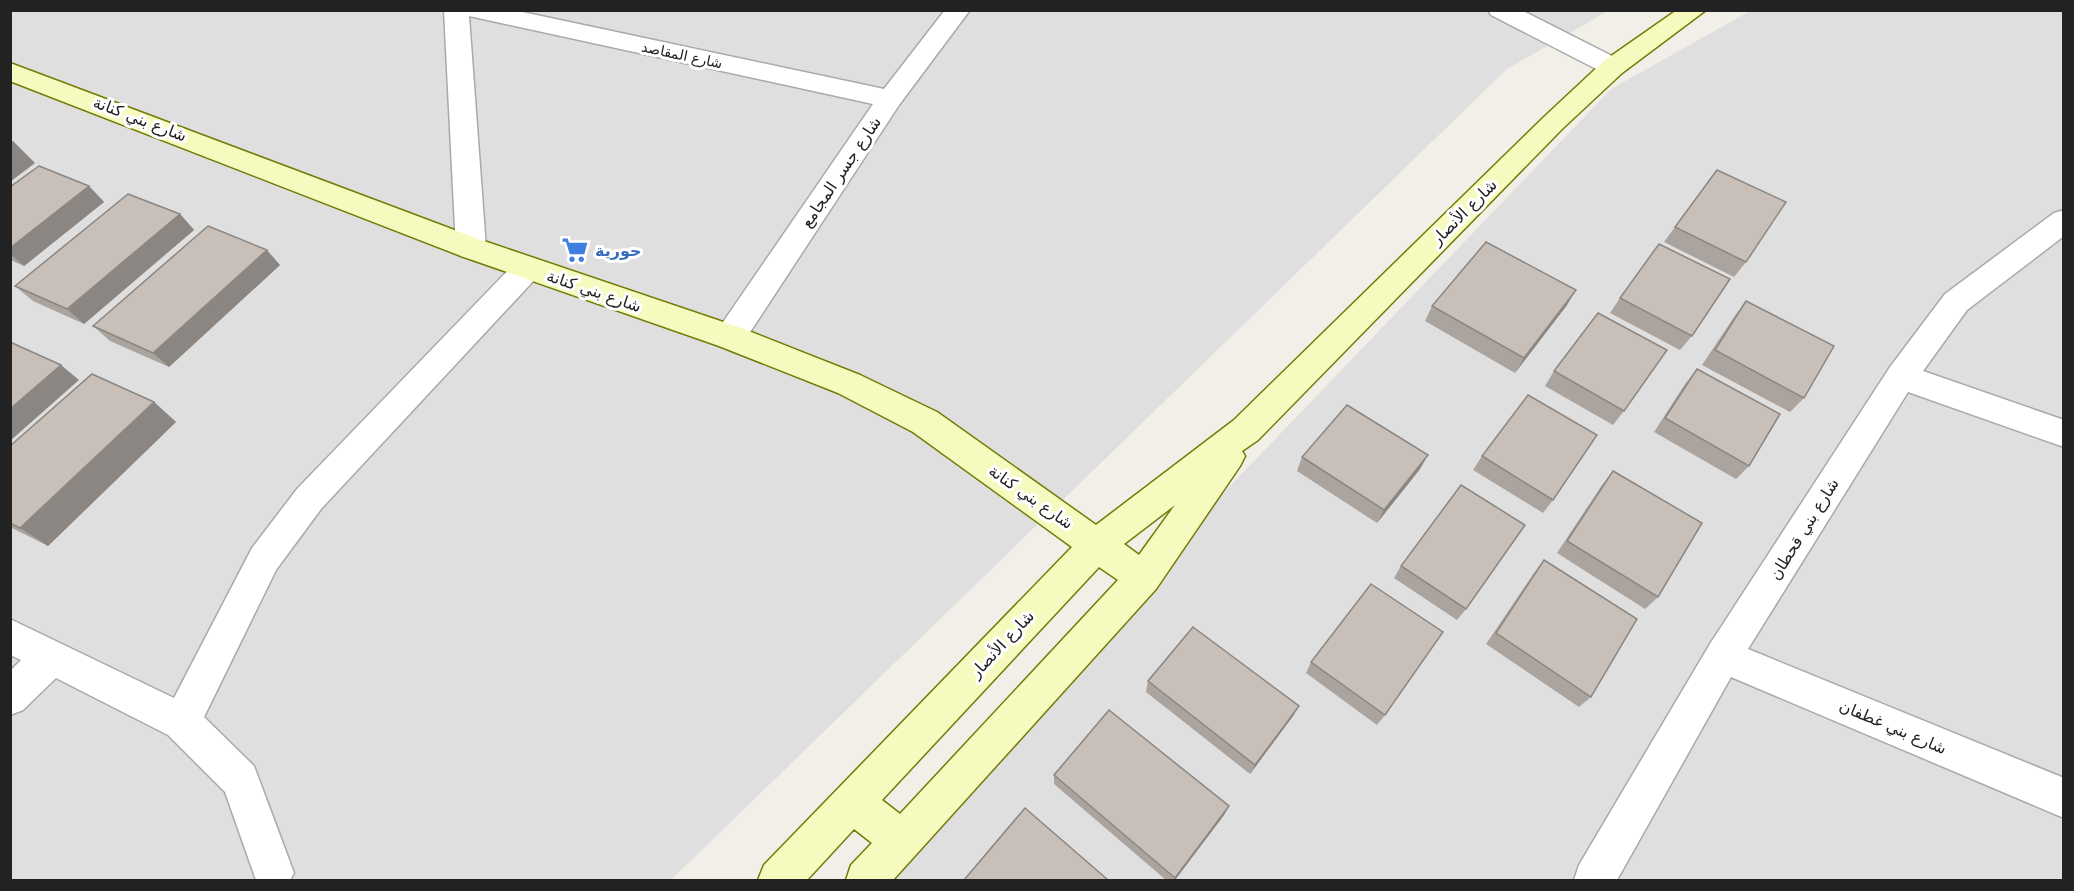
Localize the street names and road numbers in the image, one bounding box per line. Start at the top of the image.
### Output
street label: شارع المقاصد [640,39,724,72]
street label: شارع بني كنانة [90,92,189,146]
street label: شارع جسر المجامع [797,113,886,232]
street label: شارع الأنصار [1426,174,1502,250]
street label: شارع بني كنانة [544,266,644,317]
street label: شارع بني كنانة [985,461,1077,534]
street label: شارع بني قحطان [1765,475,1844,584]
street label: شارع الأنصار [965,606,1039,683]
street label: شارع بني غطفان [1836,696,1949,759]

